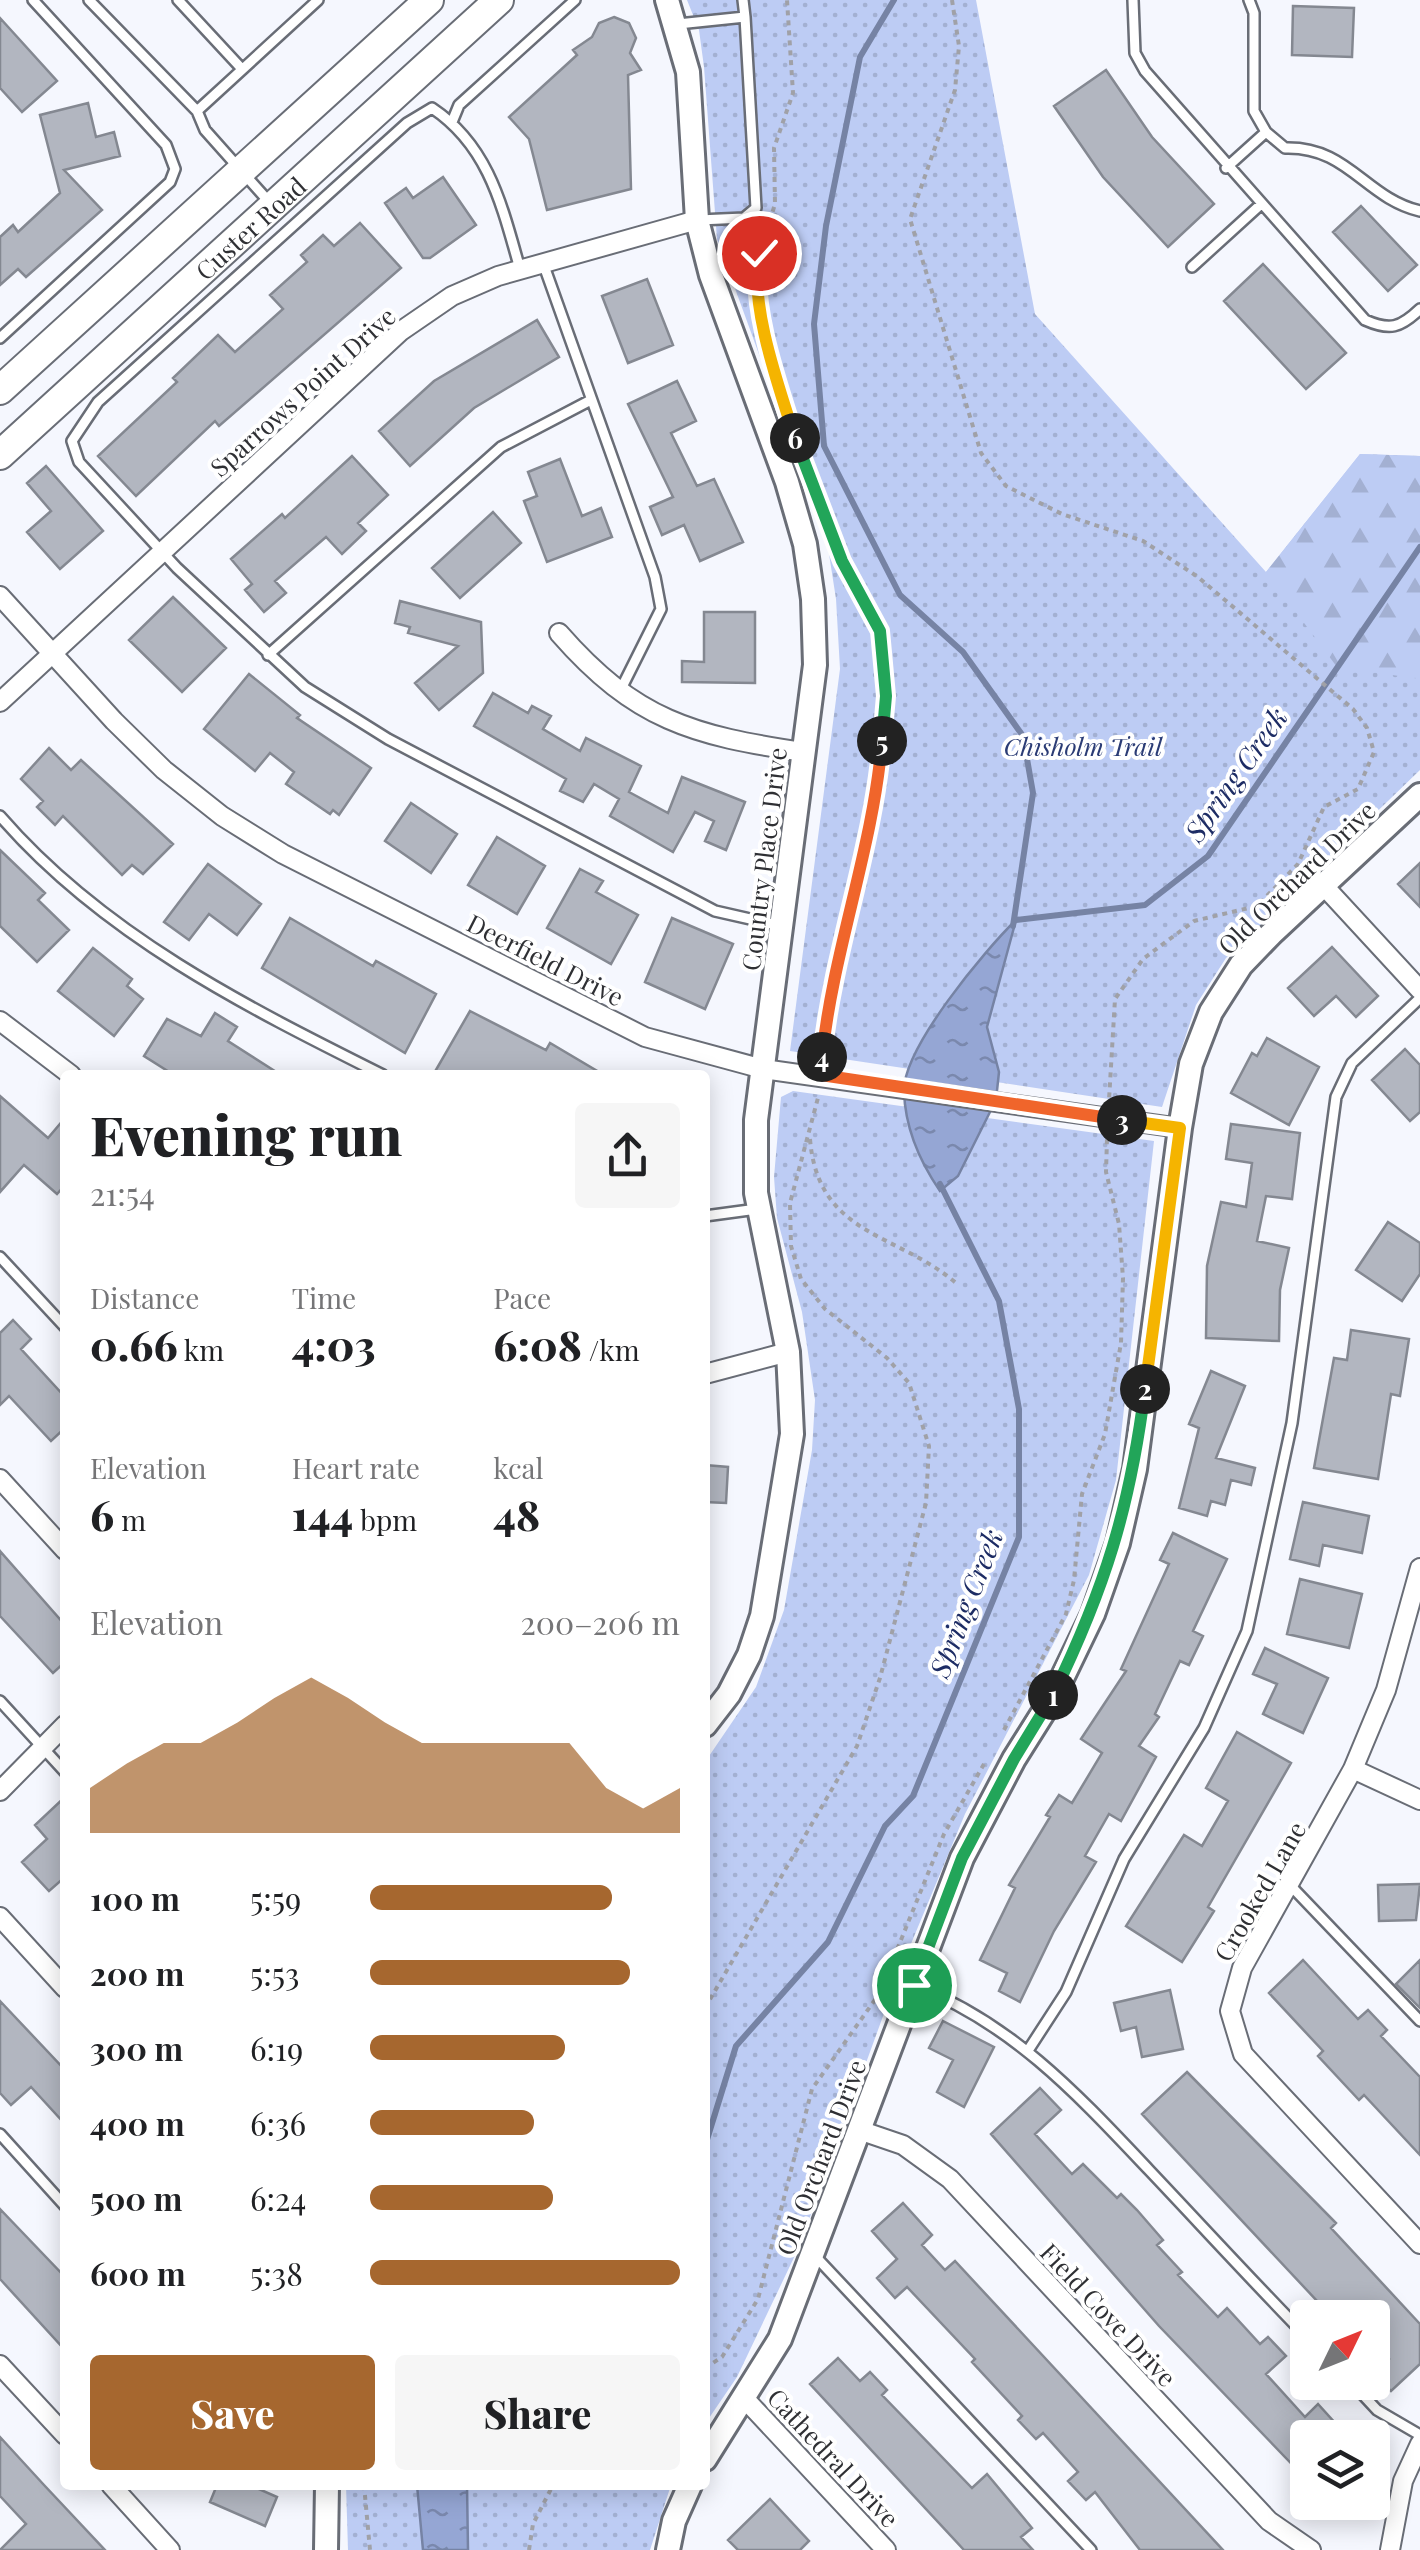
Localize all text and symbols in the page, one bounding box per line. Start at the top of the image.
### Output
street label: Custer Road [188,169,312,286]
pin [717,211,802,296]
icon: check [732,226,787,281]
street label: Sparrows Point Drive [202,299,402,483]
pin: 6 [770,413,820,463]
text: 6 [787,419,803,456]
water label: Spring Creek [1175,700,1295,849]
pin: 5 [857,716,907,766]
text: 5 [876,722,888,759]
park label: Chisholm Trail [1004,729,1163,762]
street label: Country Place Drive [733,745,793,973]
street label: Old Orchard Drive [1210,793,1382,961]
street label: Deerfield Drive [462,905,630,1013]
pin: 4 [797,1032,847,1082]
text: 4 [815,1038,829,1075]
pin: 3 [1097,1095,1147,1145]
text: Evening run [90,1096,402,1170]
text: 3 [1115,1101,1129,1138]
button: share [575,1103,680,1208]
text: 21:54 [90,1171,155,1214]
text: Distance [90,1279,199,1316]
text: Time [292,1279,356,1316]
text: Pace [493,1279,551,1316]
text: 0.66 [90,1316,178,1372]
text: 4:03 [292,1316,376,1372]
text: 6:08 [493,1316,582,1372]
text: km [178,1331,224,1368]
text: /km [582,1331,640,1368]
pin: 2 [1120,1364,1170,1414]
text: 2 [1138,1370,1152,1407]
text: Elevation [90,1449,206,1486]
text: Heart rate [292,1449,420,1486]
text: kcal [493,1449,544,1486]
text: 6 [90,1486,114,1542]
text: 144 [292,1486,353,1542]
text: 48 [493,1486,540,1542]
text: m [114,1501,146,1538]
text: bpm [353,1501,417,1538]
water label: Spring Creek [920,1524,1010,1683]
text: Elevation [90,1600,223,1643]
text: 200–206 m [521,1600,680,1643]
pin: 1 [1028,1670,1078,1720]
text: 1 [1048,1676,1058,1713]
street label: Crooked Lane [1206,1815,1312,1967]
text: 100 m [90,1876,180,1919]
text: 5:59 [250,1876,301,1919]
pin [872,1943,957,2028]
text: 200 m [90,1951,184,1994]
text: 5:53 [250,1951,300,1994]
icon: arrive [887,1958,942,2013]
text: 300 m [90,2026,183,2069]
text: 6:19 [250,2026,303,2069]
street label: Old Orchard Drive [768,2054,872,2260]
text: 400 m [90,2101,185,2144]
text: 6:36 [250,2101,306,2144]
text: 500 m [90,2176,182,2219]
text: 6:24 [250,2176,306,2219]
street label: Field Cove Drive [1034,2235,1184,2393]
text: 600 m [90,2251,186,2294]
text: 5:38 [250,2251,303,2294]
north arrow [1290,2300,1390,2400]
map controls [1290,2300,1390,2520]
button: Save [90,2355,375,2470]
button: Share [395,2355,680,2470]
street label: Cathedral Drive [761,2380,907,2534]
button: layers [1290,2420,1390,2520]

